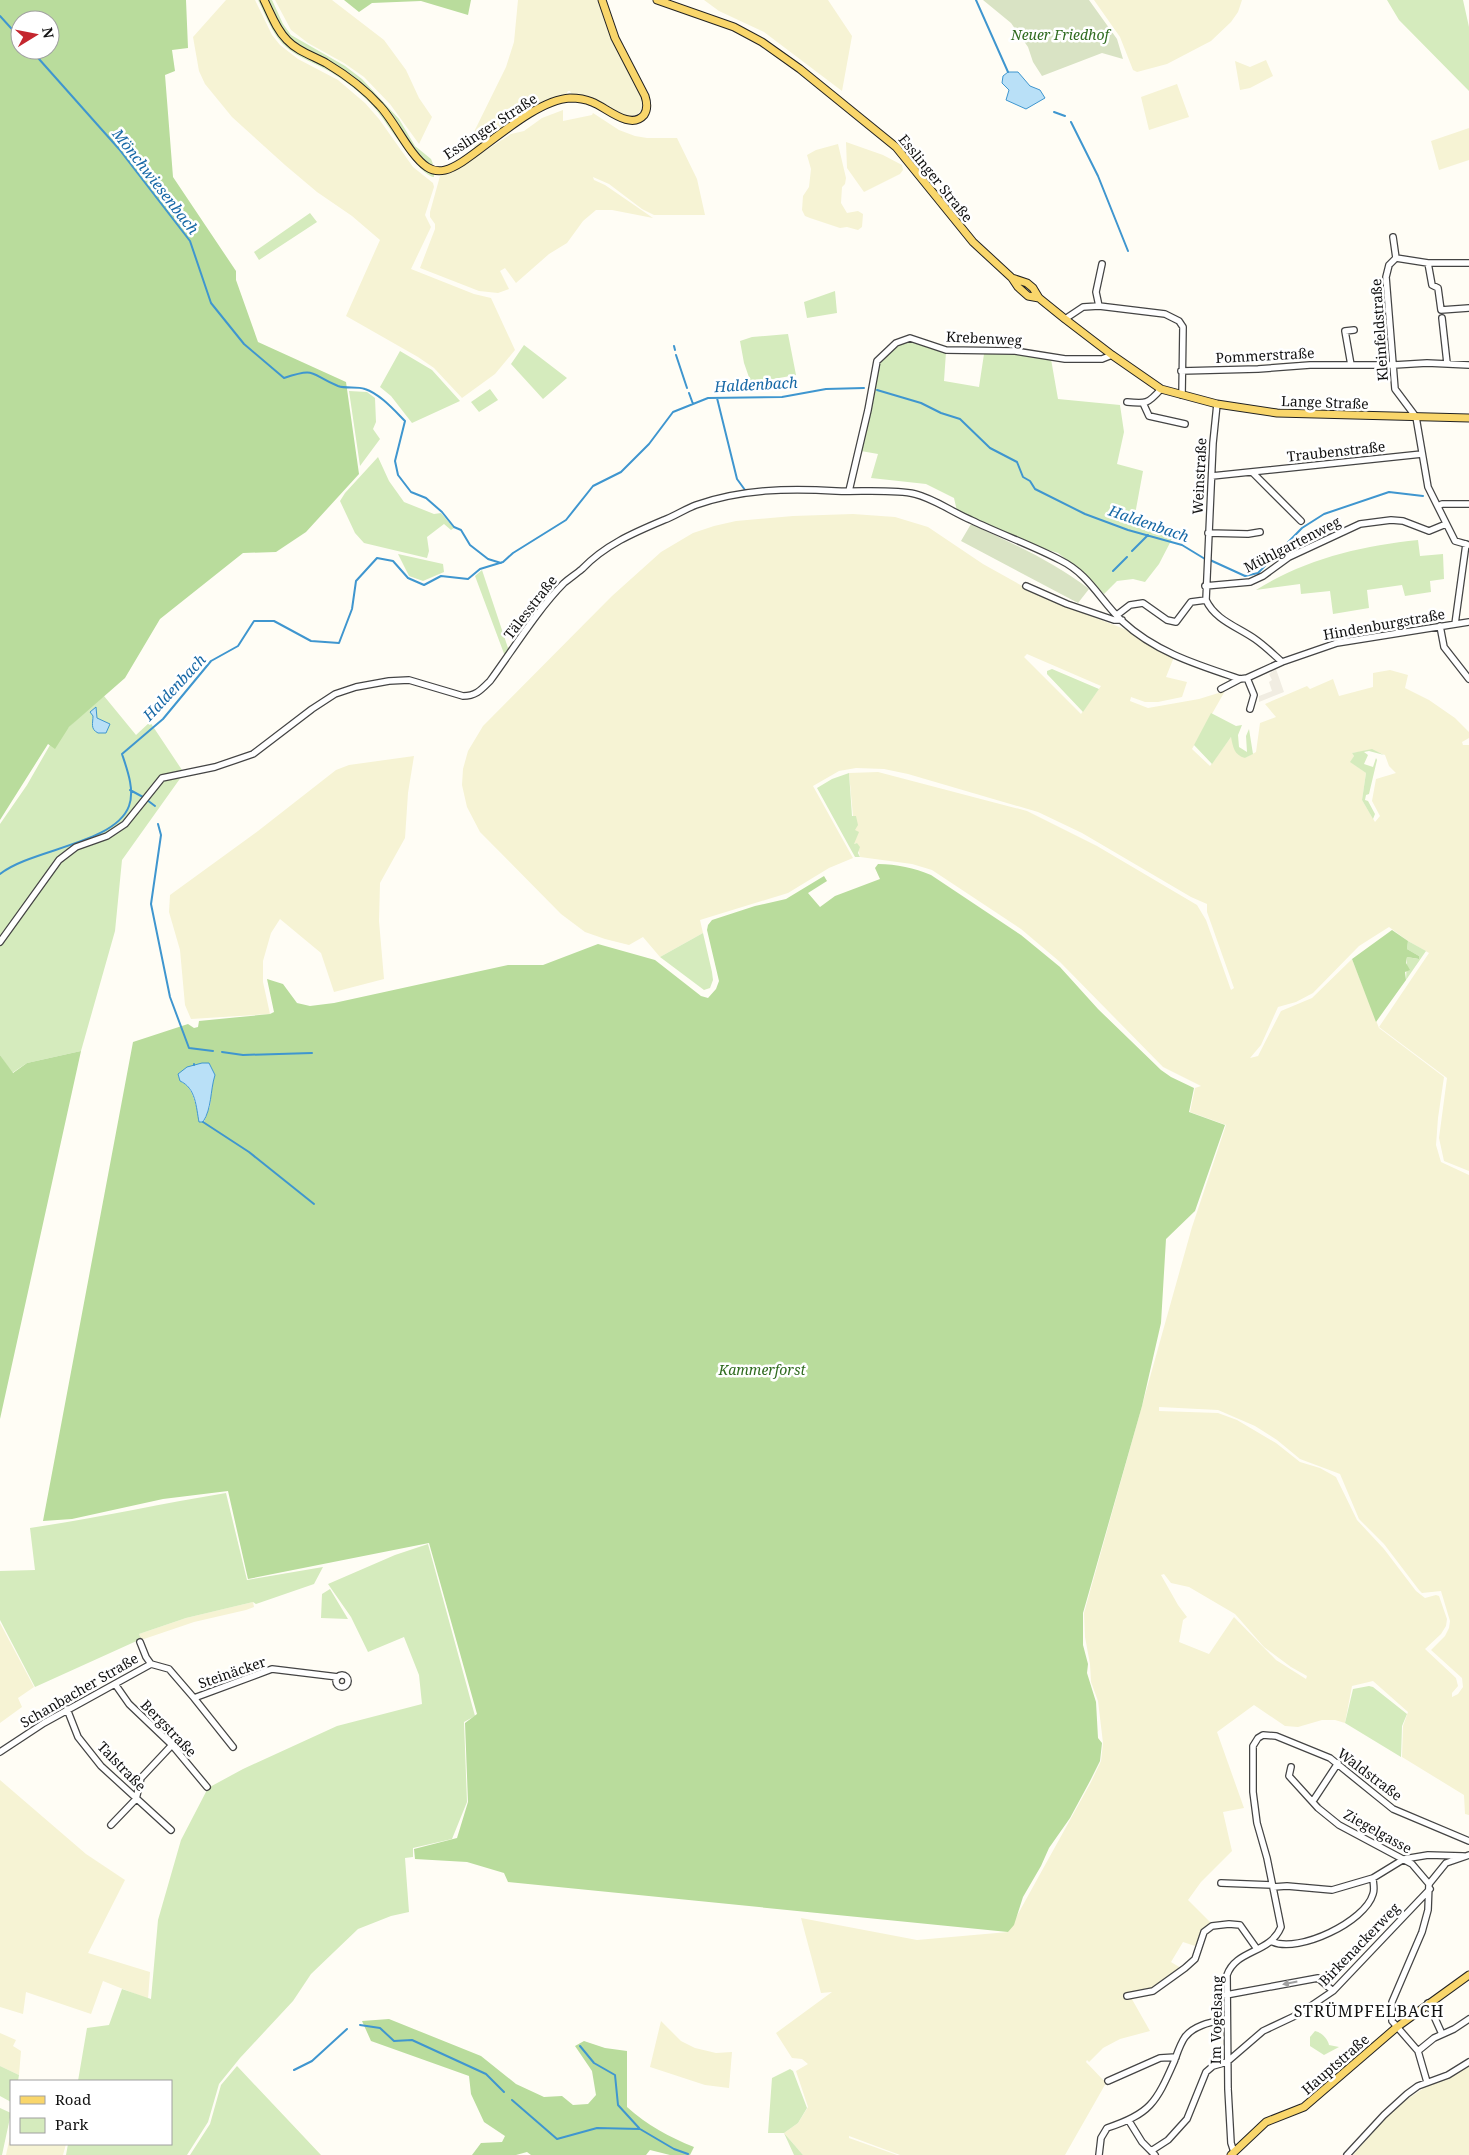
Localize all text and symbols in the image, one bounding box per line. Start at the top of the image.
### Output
north arrow [10,10,60,60]
park label: Neuer Friedhof [1010,25,1112,44]
text: N [38,26,59,40]
street label: Esslinger Straße [440,89,540,163]
water label: Mönchwiesenbach [108,123,204,238]
street label: Esslinger Straße [895,130,977,226]
street label: Kleinfeldstraße [1366,278,1392,382]
street label: Krebenweg [946,327,1023,350]
street label: Pommerstraße [1215,343,1315,367]
water label: Haldenbach [713,372,798,396]
street label: Lange Straße [1281,391,1369,413]
street label: Traubenstraße [1286,436,1386,466]
street label: Weinstraße [1188,437,1210,515]
water label: Haldenbach [1105,500,1192,546]
street label: Mühlgartenweg [1241,511,1344,576]
street label: Tälesstraße [499,571,561,643]
street label: Hindenburgstraße [1322,604,1446,644]
water label: Haldenbach [137,650,210,725]
park label: Kammerforst [717,1360,806,1379]
street label: Schanbacher Straße [16,1648,142,1732]
street label: Steinäcker [196,1651,269,1692]
street label: Bergstraße [137,1695,201,1761]
street label: Talstraße [94,1737,150,1795]
street label: Waldstraße [1334,1743,1406,1805]
street label: Ziegelgasse [1341,1804,1415,1858]
street label: Birkenackerweg [1314,1898,1404,1990]
street label: Im Vogelsang [1206,1975,1226,2065]
one-way arrow [1282,1980,1298,1988]
district label: STRÜMPFELBACH [1294,2000,1444,2022]
street label: Hauptstraße [1297,2029,1373,2099]
legend [10,2080,172,2145]
text: Road [55,2089,91,2109]
text: Park [55,2114,89,2134]

